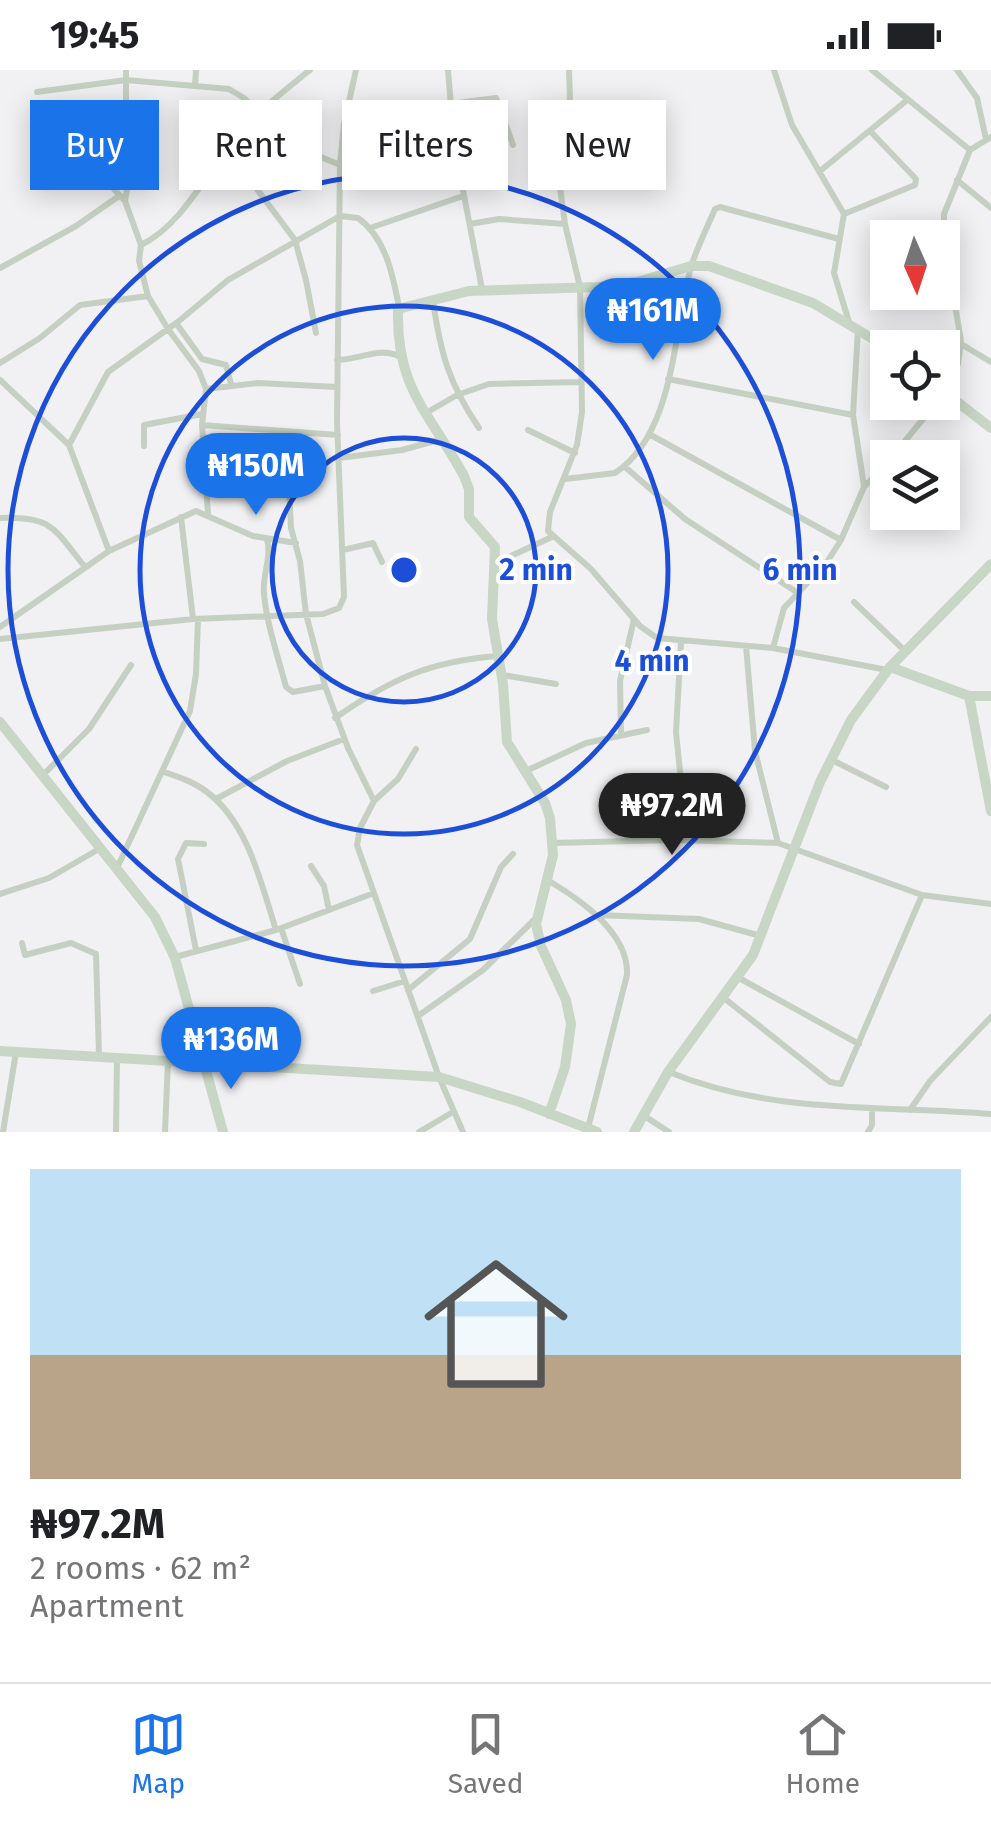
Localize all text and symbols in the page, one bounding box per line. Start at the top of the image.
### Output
text: 19:45 [50,12,139,58]
chip: Buy [30,100,159,190]
chip: Rent [179,100,322,190]
chip: Filters [342,100,508,190]
chip: New [528,100,666,190]
north arrow [870,220,960,310]
map controls [870,220,960,530]
pin: ₦161M [583,278,723,363]
text: ₦161M [607,291,699,329]
button: locate [870,330,960,420]
pin: ₦150M [186,433,326,518]
button: layers [870,440,960,530]
text: ₦150M [208,446,304,484]
centre of rings [386,552,422,588]
text: 2 min [499,552,573,588]
text: 6 min [762,552,838,588]
text: 4 min [614,643,690,679]
pin: ₦97.2M [591,773,753,858]
text: ₦97.2M [621,786,723,824]
pin: ₦136M [161,1007,301,1092]
text: ₦136M [183,1020,279,1058]
icon: home [406,1234,586,1414]
text: ₦97.2M [30,1499,165,1549]
text: 2 rooms · 62 m² [30,1549,251,1587]
text: Apartment [30,1587,184,1625]
tab: Map [131,1707,186,1800]
tab: Saved [448,1707,524,1800]
tab: Home [785,1707,860,1800]

